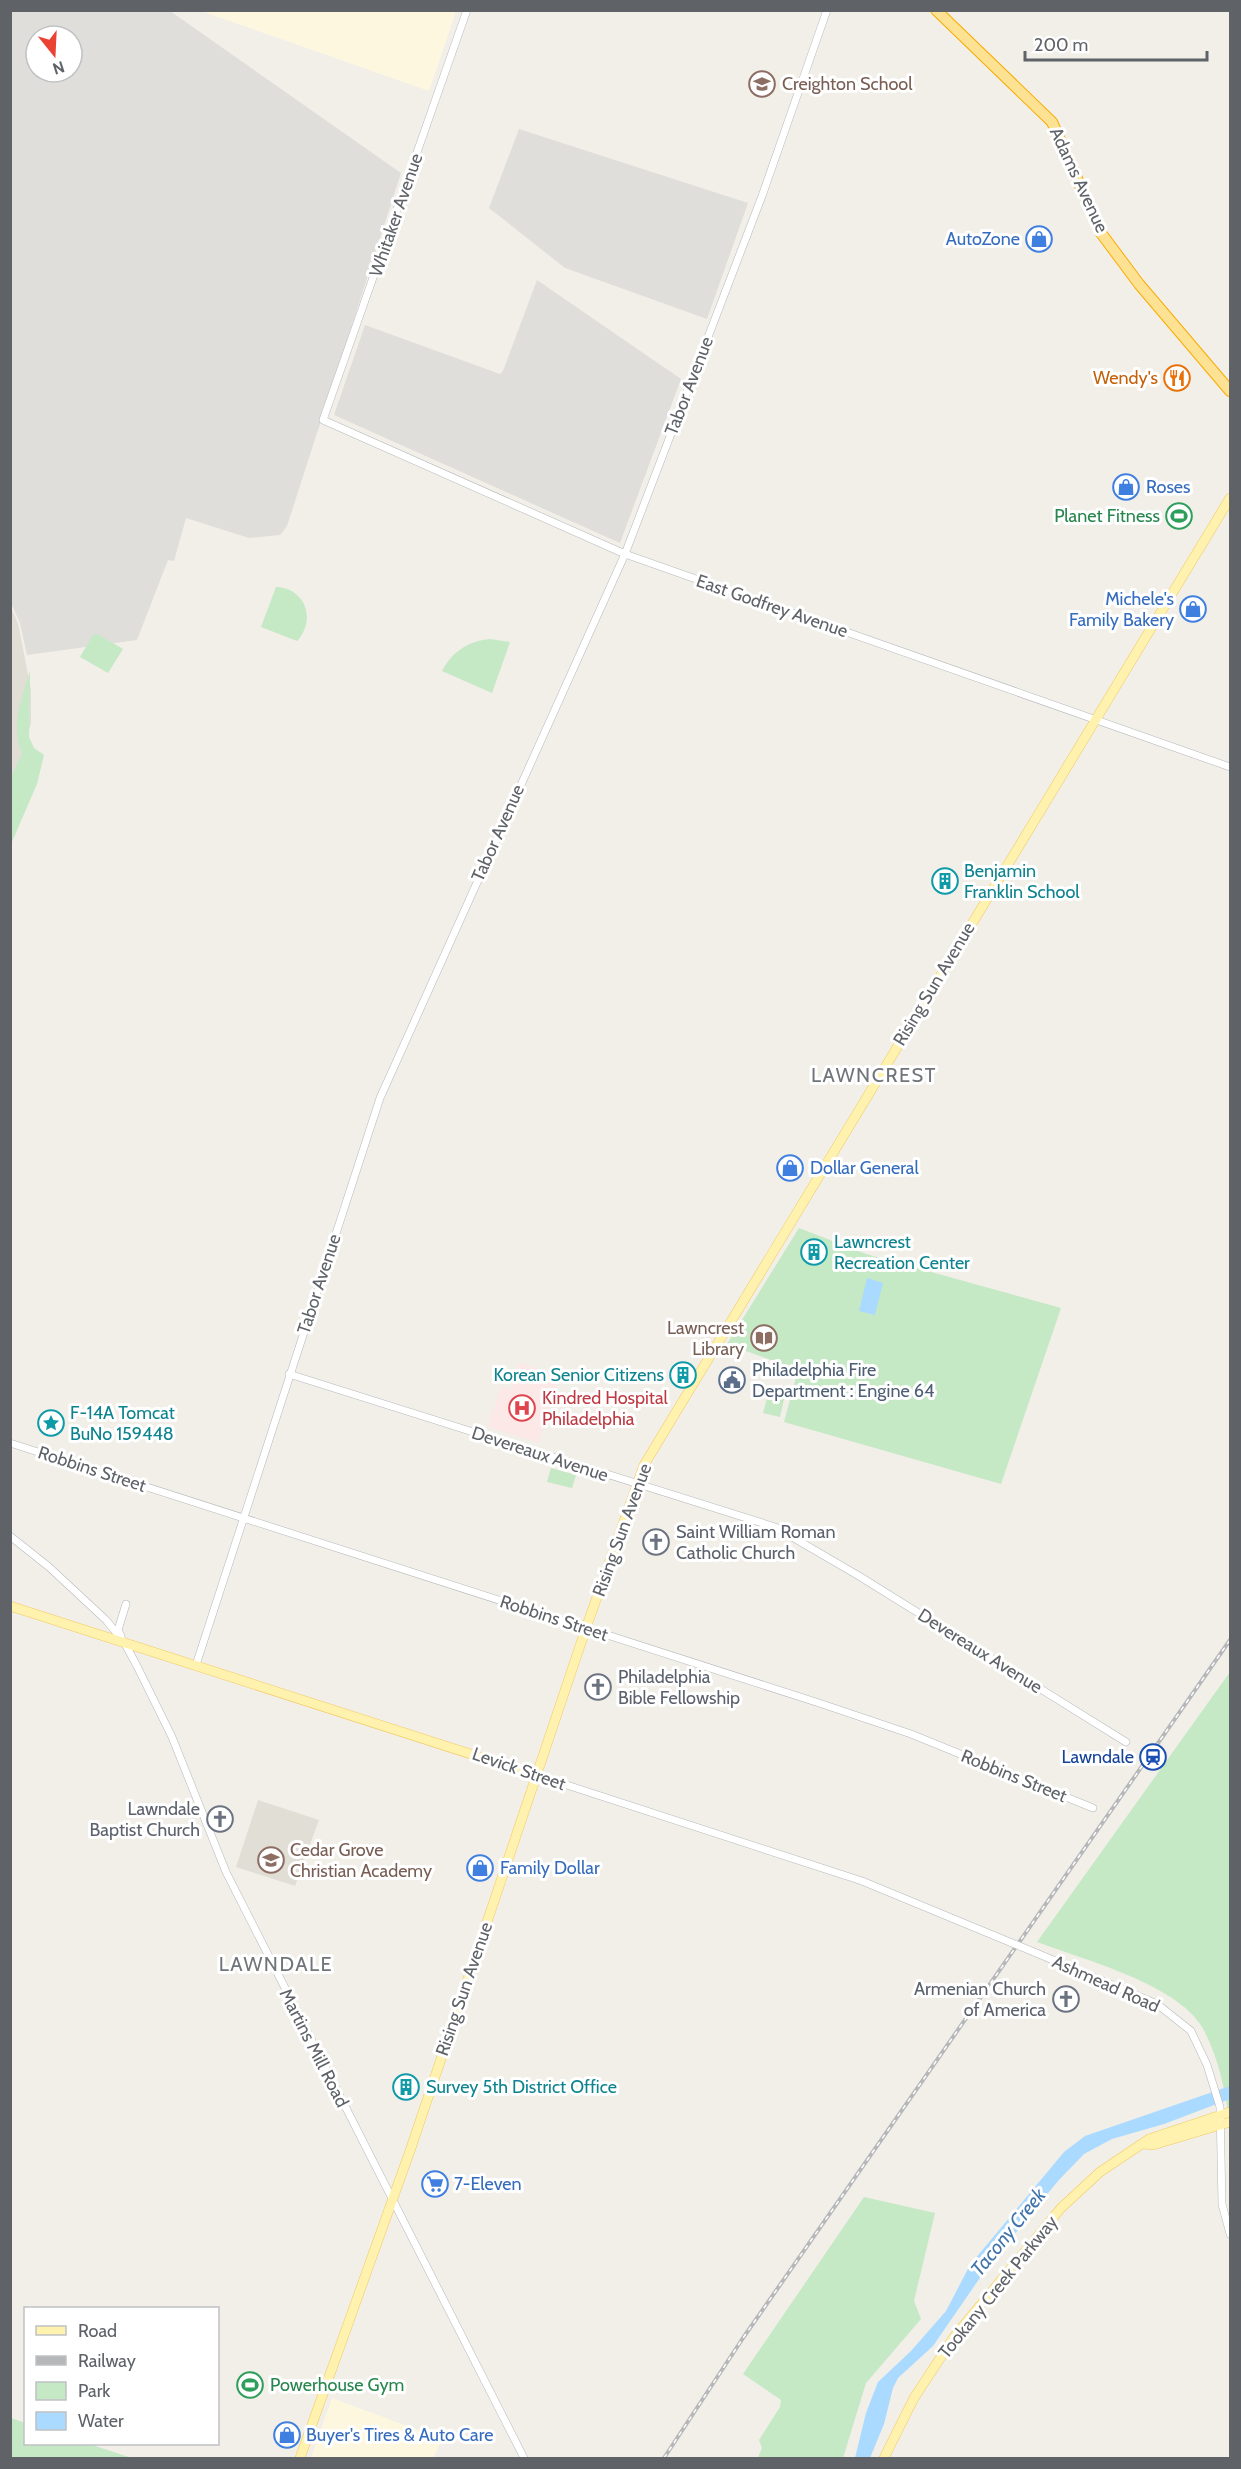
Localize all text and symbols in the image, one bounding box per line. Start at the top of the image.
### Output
north arrow [24,24,84,84]
scale bar [1025,24,1206,62]
text: 200 m [1034,34,1088,56]
text: N [50,57,67,79]
school or university icon: Creighton School [747,69,777,99]
place label: Creighton School [782,73,913,95]
street label: Adams Avenue [1045,124,1113,236]
street label: Whitaker Avenue [365,150,427,280]
shop icon: AutoZone [1024,224,1054,254]
place label: AutoZone [946,228,1020,250]
street label: Tabor Avenue [660,334,718,438]
restaurant icon: Wendy's [1162,363,1192,393]
place label: Wendy's [1093,367,1158,389]
shop icon: Roses [1111,472,1141,502]
place label: Roses [1146,476,1191,498]
sports icon: Planet Fitness [1164,501,1194,531]
place label: Planet Fitness [1054,505,1160,527]
street label: East Godfrey Avenue [693,570,851,642]
place label: Michele's Family Bakery [1069,588,1174,631]
shop icon: Michele's Family Bakery [1178,594,1208,624]
street label: Tabor Avenue [467,781,529,885]
place label: Benjamin Franklin School [964,860,1080,903]
building icon: Benjamin Franklin School [930,866,960,896]
street label: Rising Sun Avenue [889,918,979,1050]
district label: LAWNCREST [811,1063,937,1087]
shop icon: Dollar General [775,1153,805,1183]
place label: Dollar General [810,1157,919,1179]
street label: Tabor Avenue [292,1231,346,1337]
place label: Lawncrest Recreation Center [834,1231,970,1274]
building icon: Lawncrest Recreation Center [799,1237,829,1267]
place label: Lawncrest Library [667,1317,744,1360]
library icon: Lawncrest Library [749,1323,779,1353]
place label: Philadelphia Fire Department : Engine 64 [752,1359,934,1402]
building icon: Korean Senior Citizens [668,1360,698,1390]
place label: Korean Senior Citizens [494,1364,664,1386]
public building icon: Philadelphia Fire Department : Engine 64 [717,1365,747,1395]
place label: Kindred Hospital Philadelphia [542,1387,669,1430]
hospital icon: Kindred Hospital Philadelphia [507,1393,537,1423]
place label: F-14A Tomcat BuNo 159448 [70,1402,175,1445]
place icon: F-14A Tomcat BuNo 159448 [36,1408,66,1438]
street label: Devereaux Avenue [469,1422,611,1486]
street label: Robbins Street [35,1441,149,1497]
street label: Rising Sun Avenue [588,1460,656,1600]
place label: Saint William Roman Catholic Church [676,1521,835,1564]
church icon: Saint William Roman Catholic Church [641,1527,671,1557]
street label: Robbins Street [497,1590,611,1646]
street label: Devereaux Avenue [914,1604,1046,1698]
place label: Philadelphia Bible Fellowship [618,1666,740,1709]
church icon: Philadelphia Bible Fellowship [583,1672,613,1702]
station icon: Lawndale [1138,1742,1168,1772]
street label: Levick Street [469,1743,569,1795]
street label: Robbins Street [958,1745,1070,1807]
place label: Lawndale [1061,1746,1134,1768]
place label: Lawndale Baptist Church [90,1798,200,1841]
church icon: Lawndale Baptist Church [205,1804,235,1834]
place label: Cedar Grove Christian Academy [290,1839,432,1882]
school or university icon: Cedar Grove Christian Academy [256,1845,286,1875]
shop icon: Family Dollar [465,1853,495,1883]
place label: Family Dollar [500,1857,600,1879]
street label: Rising Sun Avenue [431,1919,497,2059]
street label: Ashmead Road [1049,1951,1163,2017]
district label: LAWNDALE [219,1952,333,1976]
place label: Armenian Church of America [914,1978,1046,2021]
church icon: Armenian Church of America [1051,1984,1081,2014]
street label: Martins Mill Road [275,1985,353,2111]
building icon: Survey 5th District Office [391,2072,421,2102]
place label: Survey 5th District Office [426,2076,617,2098]
supermarket icon: 7-Eleven [420,2169,450,2199]
place label: 7-Eleven [454,2173,522,2195]
water label: Tacony Creek [965,2182,1051,2281]
street label: Tookany Creek Parkway [934,2211,1062,2363]
legend [24,2307,219,2445]
text: Road [78,2320,117,2342]
text: Railway [78,2350,136,2372]
sports icon: Powerhouse Gym [235,2370,265,2400]
place label: Powerhouse Gym [270,2374,404,2396]
text: Park [78,2380,111,2402]
text: Water [78,2410,124,2432]
shop icon: Buyer's Tires & Auto Care [272,2420,302,2450]
place label: Buyer's Tires & Auto Care [306,2424,493,2446]

